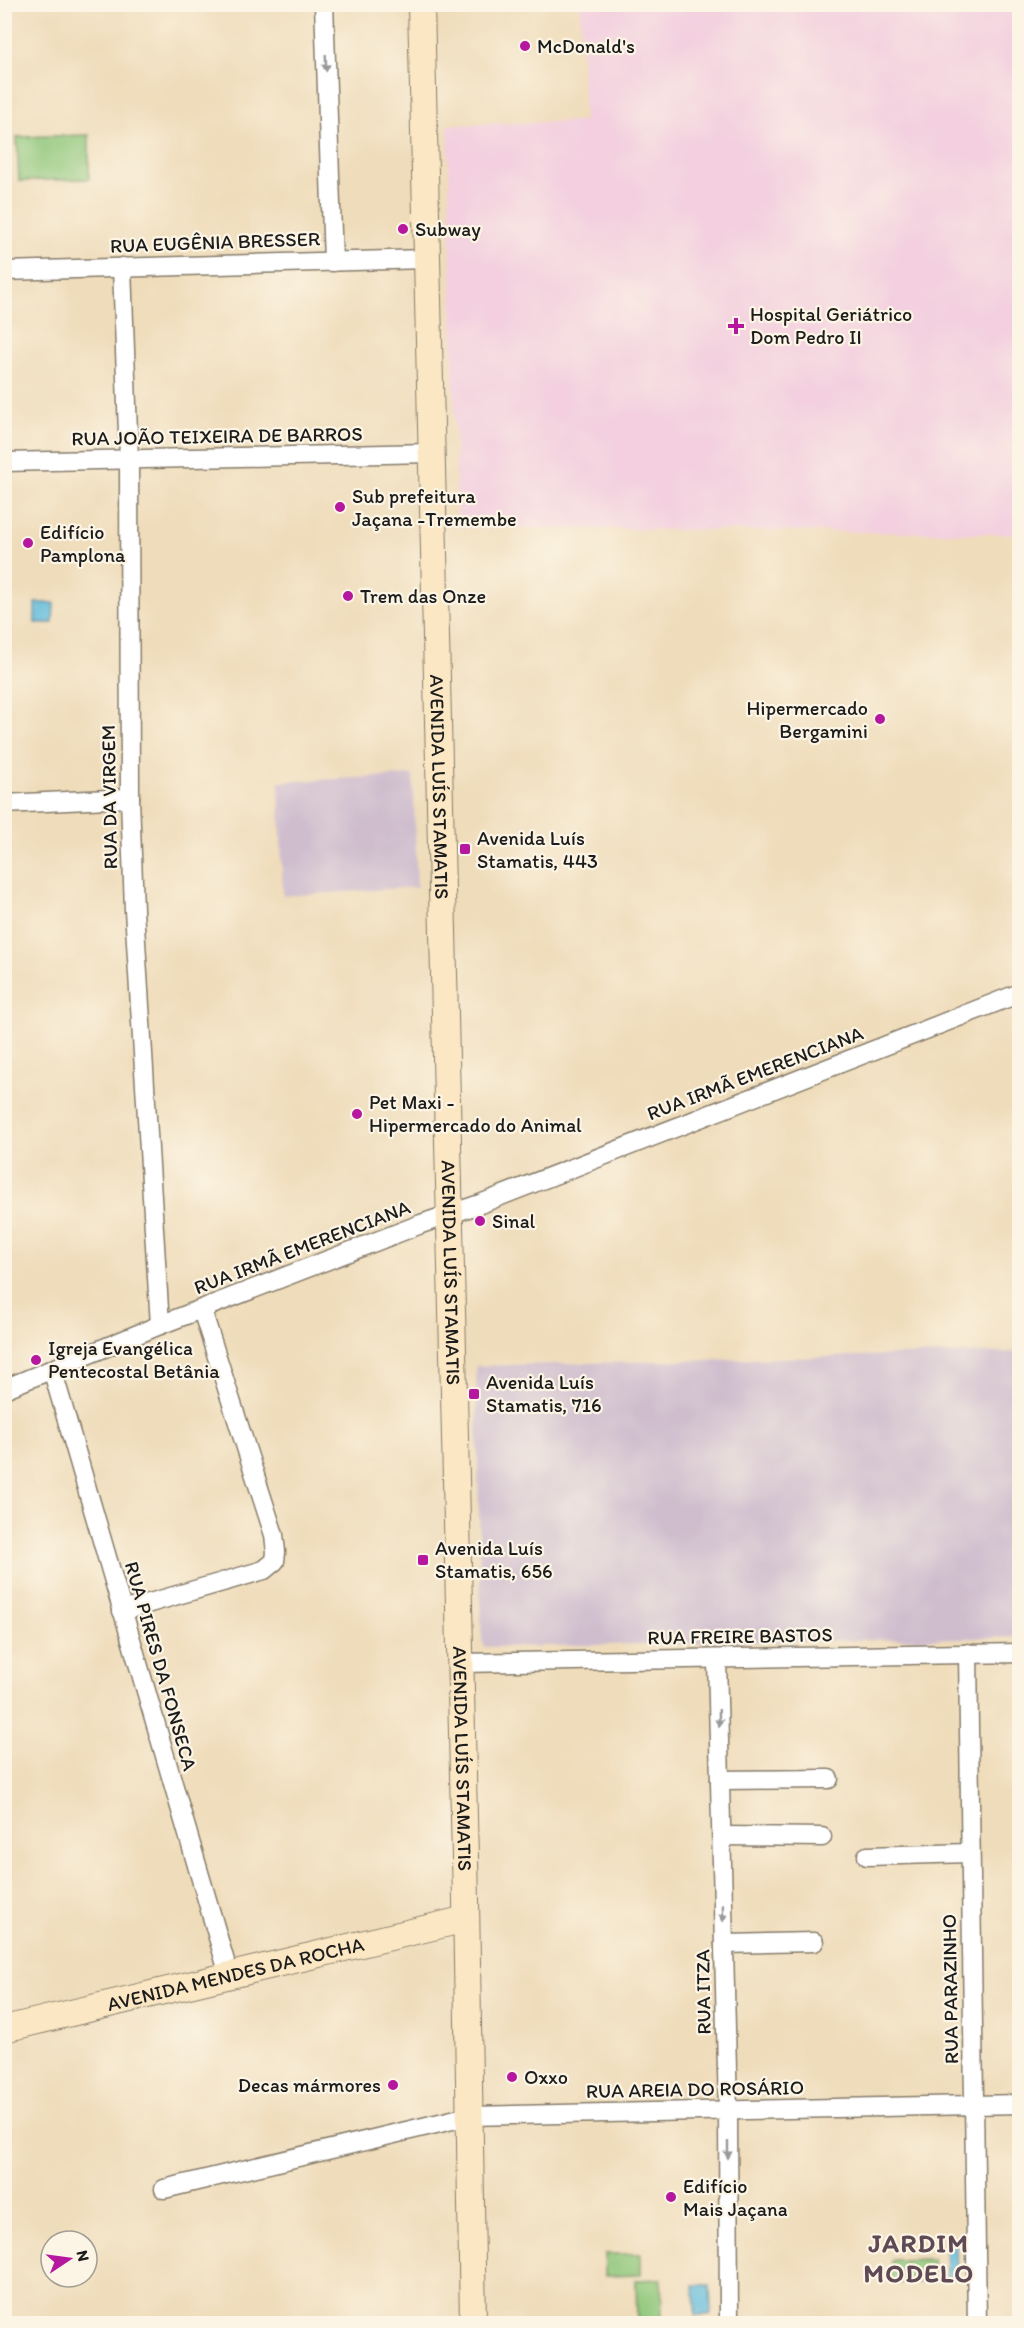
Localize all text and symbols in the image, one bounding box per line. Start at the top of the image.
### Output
place label: McDonald's [537,34,635,58]
marker: McDonald's [518,39,532,53]
one-way arrow [322,53,331,72]
place label: Subway [415,217,481,241]
marker: Subway [396,222,410,236]
street label: RUA EUGÊNIA BRESSER [110,226,321,258]
place label: Hospital Geriátrico Dom Pedro II [750,302,912,349]
marker: Hospital Geriátrico Dom Pedro II [727,317,745,335]
street label: RUA JOÃO TEIXEIRA DE BARROS [71,421,363,451]
place label: Sub prefeitura Jaçana -Tremembe [352,484,517,531]
marker: Sub prefeitura Jaçana -Tremembe [333,500,347,514]
place label: Edifício Pamplona [40,520,126,567]
marker: Edifício Pamplona [21,536,35,550]
place label: Trem das Onze [360,584,486,608]
marker: Trem das Onze [341,589,355,603]
street label: AVENIDA LUÍS STAMATIS [425,674,454,900]
place label: Hipermercado Bergamini [746,696,868,743]
marker: Hipermercado Bergamini [873,712,887,726]
street label: RUA DA VIRGEM [96,725,122,869]
place label: Avenida Luís Stamatis, 443 [477,826,598,873]
marker: Avenida Luís Stamatis, 443 [458,842,472,856]
street label: RUA IRMÃ EMERENCIANA [643,1021,867,1125]
place label: Pet Maxi - Hipermercado do Animal [369,1090,582,1137]
marker: Pet Maxi - Hipermercado do Animal [350,1107,364,1121]
street label: AVENIDA LUÍS STAMATIS [436,1160,466,1385]
street label: RUA IRMÃ EMERENCIANA [190,1195,414,1299]
place label: Sinal [492,1209,536,1233]
marker: Sinal [473,1214,487,1228]
place label: Igreja Evangélica Pentecostal Betânia [48,1336,220,1383]
marker: Igreja Evangélica Pentecostal Betânia [29,1353,43,1367]
place label: Avenida Luís Stamatis, 716 [486,1370,602,1417]
marker: Avenida Luís Stamatis, 716 [467,1387,481,1401]
place label: Avenida Luís Stamatis, 656 [435,1536,553,1583]
marker: Avenida Luís Stamatis, 656 [416,1553,430,1567]
street label: RUA PIRES DA FONSECA [120,1559,202,1774]
street label: RUA FREIRE BASTOS [647,1622,833,1650]
street label: AVENIDA LUÍS STAMATIS [448,1646,477,1871]
one-way arrow [714,1708,724,1727]
one-way arrow [719,1903,728,1922]
street label: RUA PARAZINHO [937,1914,963,2064]
street label: AVENIDA MENDES DA ROCHA [105,1932,367,2016]
street label: RUA ITZA [690,1949,716,2035]
place label: Oxxo [524,2065,568,2089]
marker: Oxxo [505,2070,519,2084]
place label: Decas mármores [238,2073,381,2097]
street label: RUA AREIA DO ROSÁRIO [586,2075,804,2103]
marker: Decas mármores [386,2078,400,2092]
one-way arrow [723,2140,733,2159]
place label: Edifício Mais Jaçana [683,2174,788,2221]
marker: Edifício Mais Jaçana [664,2190,678,2204]
district label: JARDIM MODELO [863,2227,975,2289]
north arrow [39,2229,99,2289]
text: N [73,2248,94,2263]

